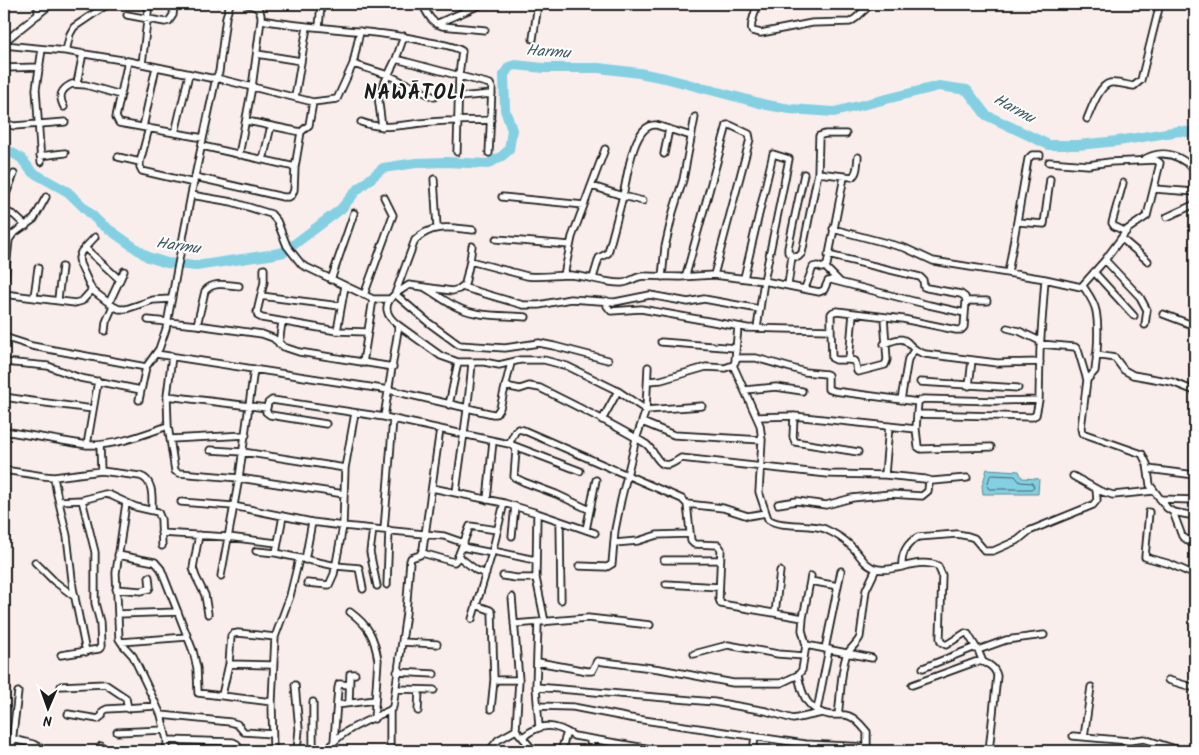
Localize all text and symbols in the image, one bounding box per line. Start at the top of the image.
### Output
water label: Harmu [525,38,573,66]
district label: NAWĀTOLI [364,78,466,110]
water label: Harmu [989,87,1041,132]
water label: Harmu [154,231,204,262]
north arrow [22,682,72,732]
text: N [43,709,52,731]

